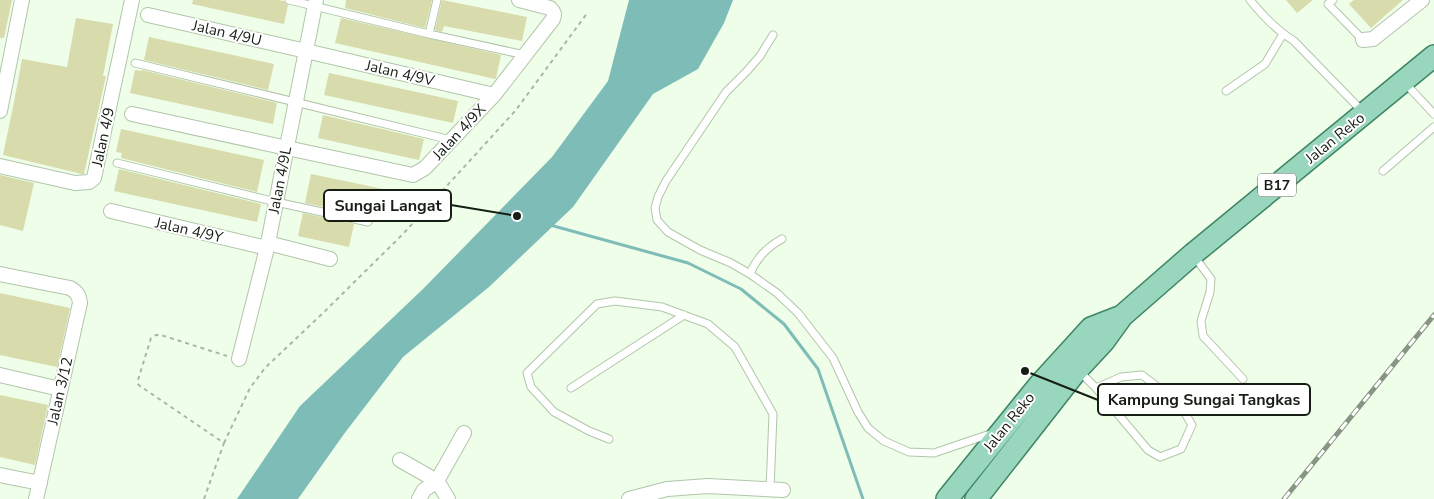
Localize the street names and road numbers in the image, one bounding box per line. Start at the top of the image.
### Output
street label: Jalan 4/9U [189,15,264,51]
street label: Jalan 4/9V [363,55,437,91]
street label: Jalan 4/9X [427,100,490,165]
street label: Jalan 4/9 [87,106,119,169]
street label: Jalan Reko [1300,108,1369,169]
street label: Jalan 4/9L [264,145,296,216]
road number: B17 [1258,174,1296,196]
street label: Jalan 4/9Y [152,212,226,248]
street label: Jalan 3/12 [42,355,77,428]
street label: Jalan Reko [978,388,1039,457]

